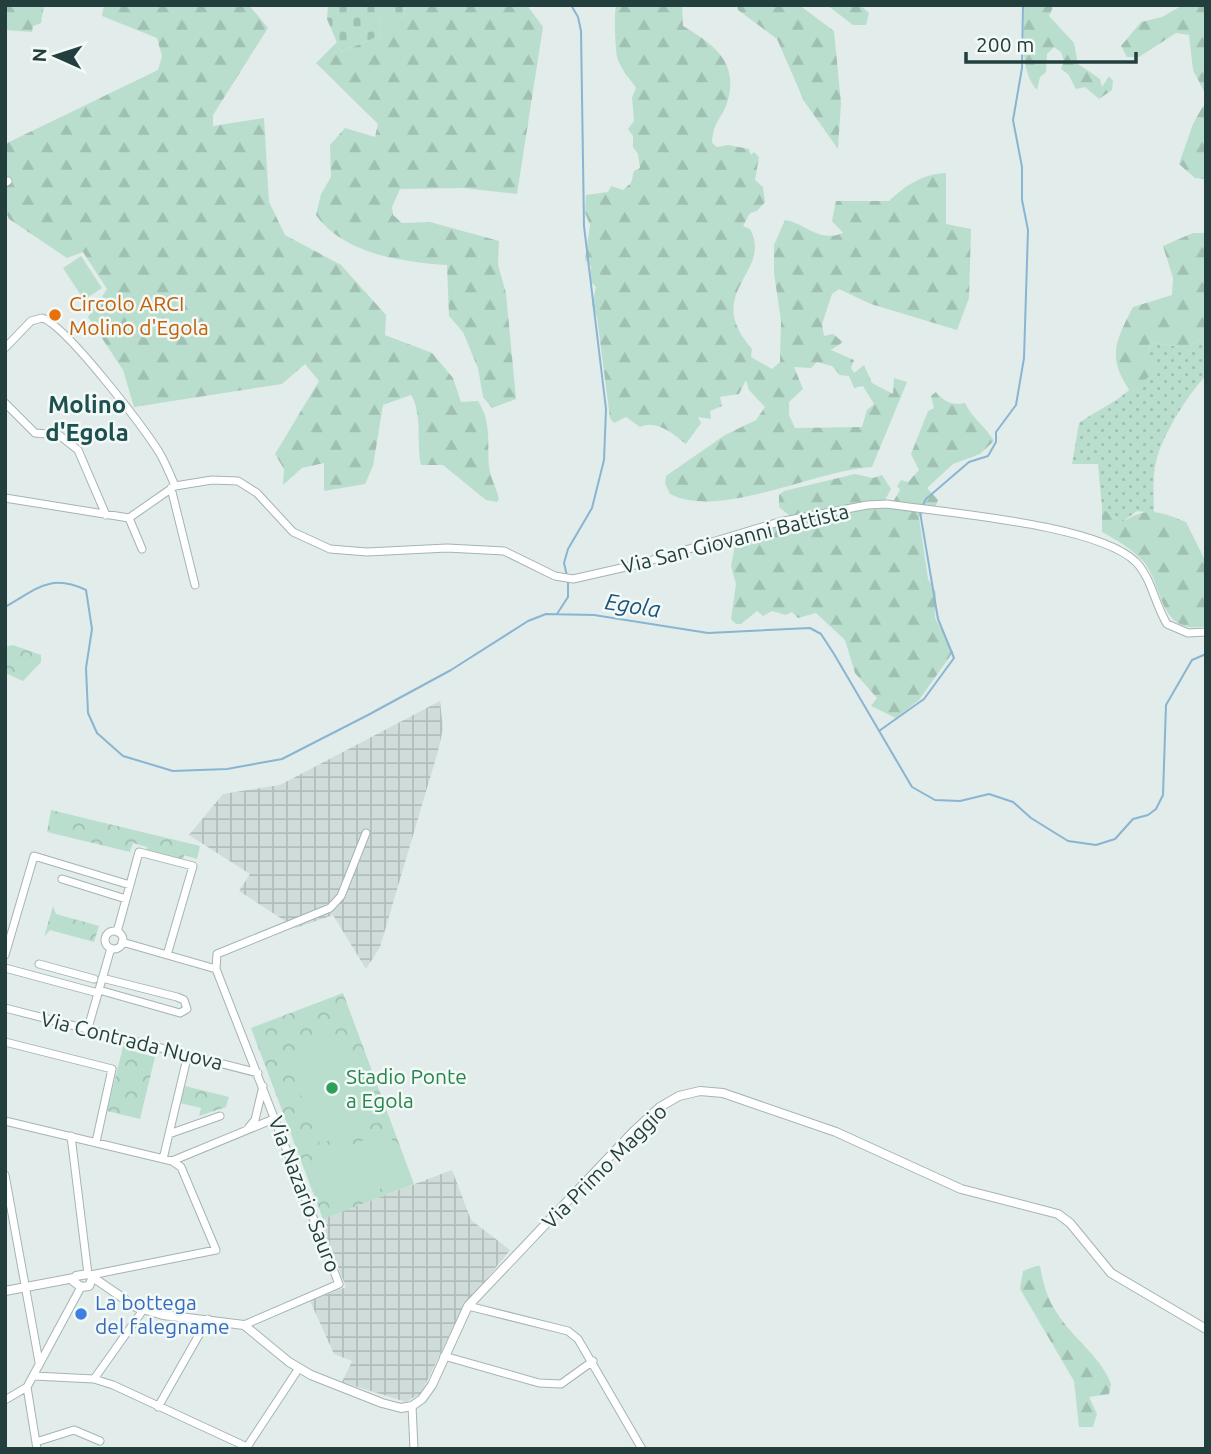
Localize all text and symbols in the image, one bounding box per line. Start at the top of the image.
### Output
north arrow [21,21,91,91]
scale bar [966,21,1136,65]
text: 200 m [976,32,1034,56]
text: N [28,47,50,63]
place label: Circolo ARCI Molino d'Egola [69,291,209,339]
marker: Circolo ARCI Molino d'Egola [47,307,63,323]
district label: Molino d'Egola [45,391,129,446]
street label: Via San Giovanni Battista [619,498,851,578]
water label: Egola [603,588,663,622]
street label: Via Contrada Nuova [38,1006,226,1074]
place label: Stadio Ponte a Egola [346,1064,467,1112]
marker: Stadio Ponte a Egola [324,1080,340,1096]
street label: Via Primo Maggio [537,1099,671,1233]
street label: Via Nazario Sauro [264,1113,346,1275]
place label: La bottega del falegname [95,1290,230,1338]
marker: La bottega del falegname [73,1306,89,1322]

